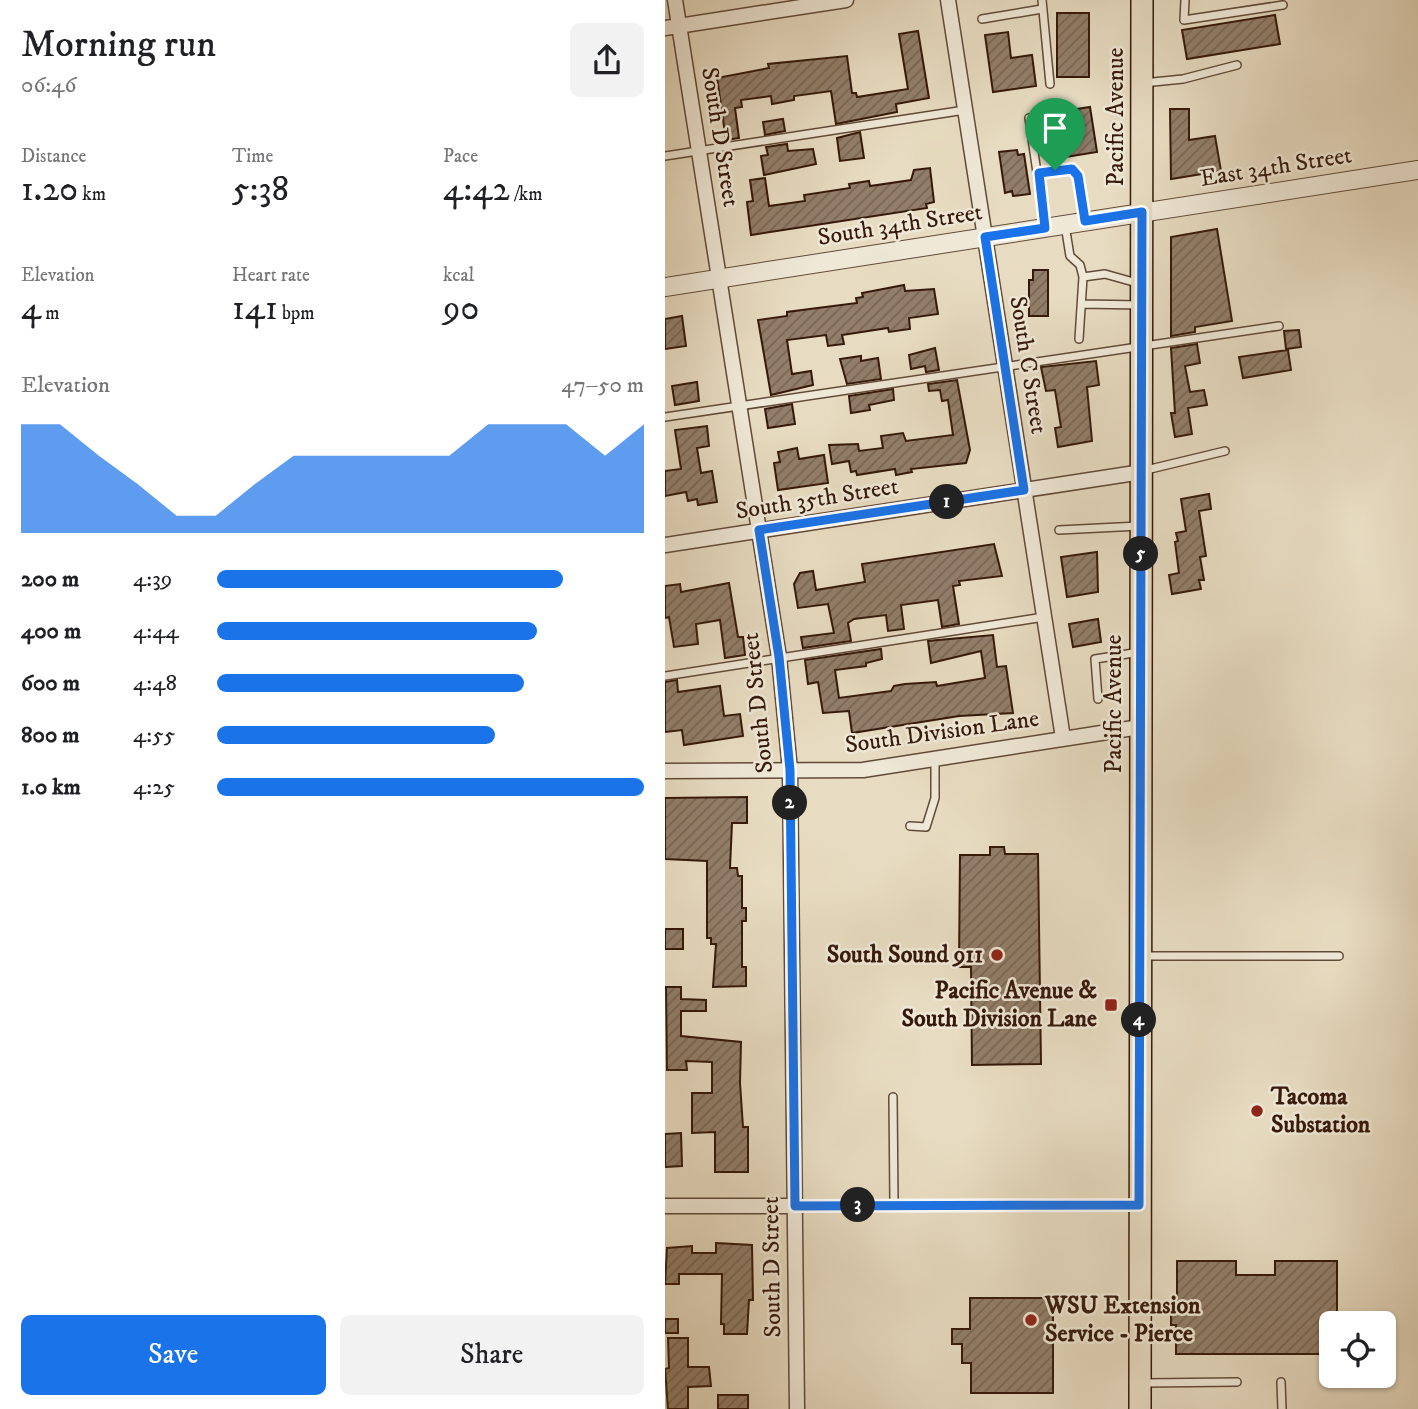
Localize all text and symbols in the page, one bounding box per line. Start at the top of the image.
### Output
text: Morning run [21,21,216,69]
button: share [570,23,644,97]
street label: Pacific Avenue [1101,48,1131,186]
street label: South D Street [694,65,746,209]
text: 06:46 [21,71,77,100]
pin [1025,98,1085,170]
icon: arrive [1036,109,1074,147]
street label: East 34th Street [1198,140,1354,194]
text: Distance [21,145,86,168]
text: Time [232,145,273,168]
text: Pace [443,145,478,168]
text: 1.20 [21,168,78,212]
text: 5:38 [232,168,289,212]
text: 4:42 [443,168,510,212]
text: km [78,183,106,206]
text: /km [510,183,543,206]
street label: South 34th Street [816,197,985,253]
text: Elevation [21,264,95,287]
text: Heart rate [232,264,310,287]
text: kcal [443,264,474,287]
text: 4 [21,287,41,331]
text: 141 [232,287,278,331]
text: 90 [443,287,479,331]
street label: South C Street [1002,294,1054,436]
text: m [41,302,60,325]
text: bpm [278,302,315,325]
text: Elevation [21,371,110,400]
text: 47–50 m [561,371,644,400]
street label: South 35th Street [733,471,901,527]
pin: 1 [929,484,965,520]
text: 1 [943,490,950,513]
pin: 5 [1123,536,1159,572]
text: 5 [1136,542,1145,565]
text: 200 m [21,565,79,594]
text: 4:39 [133,565,172,594]
text: 400 m [21,617,81,646]
text: 4:44 [133,617,179,646]
street label: South D Street [736,631,780,775]
street label: Pacific Avenue [1099,635,1129,773]
text: 600 m [21,669,80,698]
text: 4:48 [133,669,177,698]
street label: South Division Lane [843,704,1041,760]
text: 800 m [21,721,79,750]
text: 4:55 [133,721,175,750]
text: 1.0 km [21,773,81,802]
text: 4:25 [133,773,175,802]
pin: 2 [773,786,807,820]
text: 2 [785,791,794,814]
place label: South Sound 911 [827,940,983,970]
marker: South Sound 911 [989,947,1005,963]
place label: Pacific Avenue & South Division Lane [901,976,1098,1034]
marker: Pacific Avenue & South Division Lane [1103,997,1119,1013]
pin: 4 [1121,1002,1156,1038]
text: 4 [1133,1008,1144,1031]
place label: Tacoma Substation [1270,1082,1371,1140]
marker: Tacoma Substation [1249,1103,1265,1119]
pin: 3 [841,1188,875,1222]
text: 3 [854,1193,861,1216]
street label: South D Street [756,1196,788,1338]
place label: WSU Extension Service - Pierce [1044,1291,1201,1349]
map controls [1319,1311,1396,1388]
button: locate [1319,1311,1396,1388]
marker: WSU Extension Service - Pierce [1023,1312,1039,1328]
button: Save [21,1315,326,1395]
button: Share [340,1315,644,1395]

